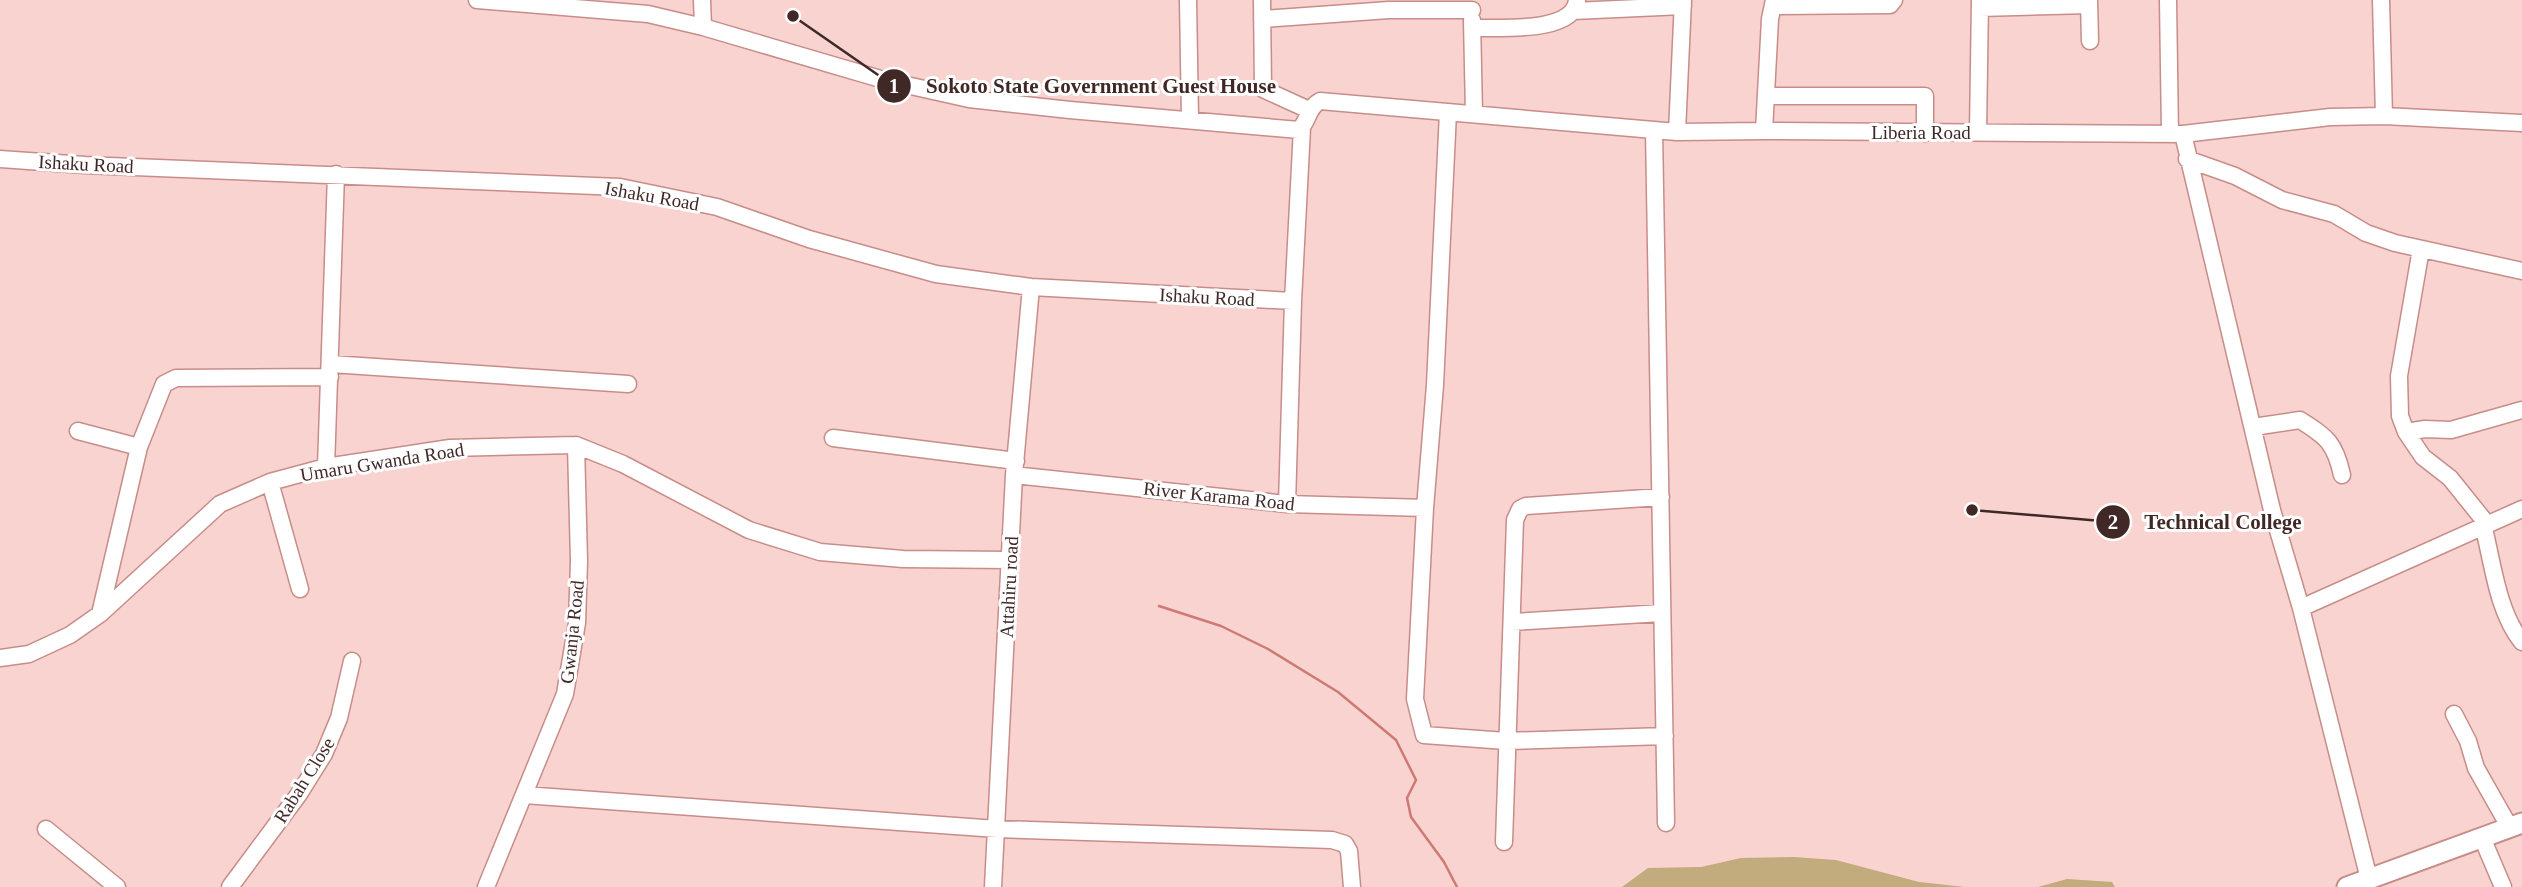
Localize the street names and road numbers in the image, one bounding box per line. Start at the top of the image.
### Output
street label: Liberia Road [1871,122,1971,143]
street label: Ishaku Road [38,151,135,177]
street label: Ishaku Road [603,177,701,215]
street label: Ishaku Road [1159,284,1256,310]
street label: Umaru Gwanda Road [299,439,466,485]
street label: River Karama Road [1142,478,1296,514]
street label: Attahiru road [996,535,1022,638]
street label: Gwanja Road [556,579,588,685]
street label: Rabah Close [270,733,338,827]

